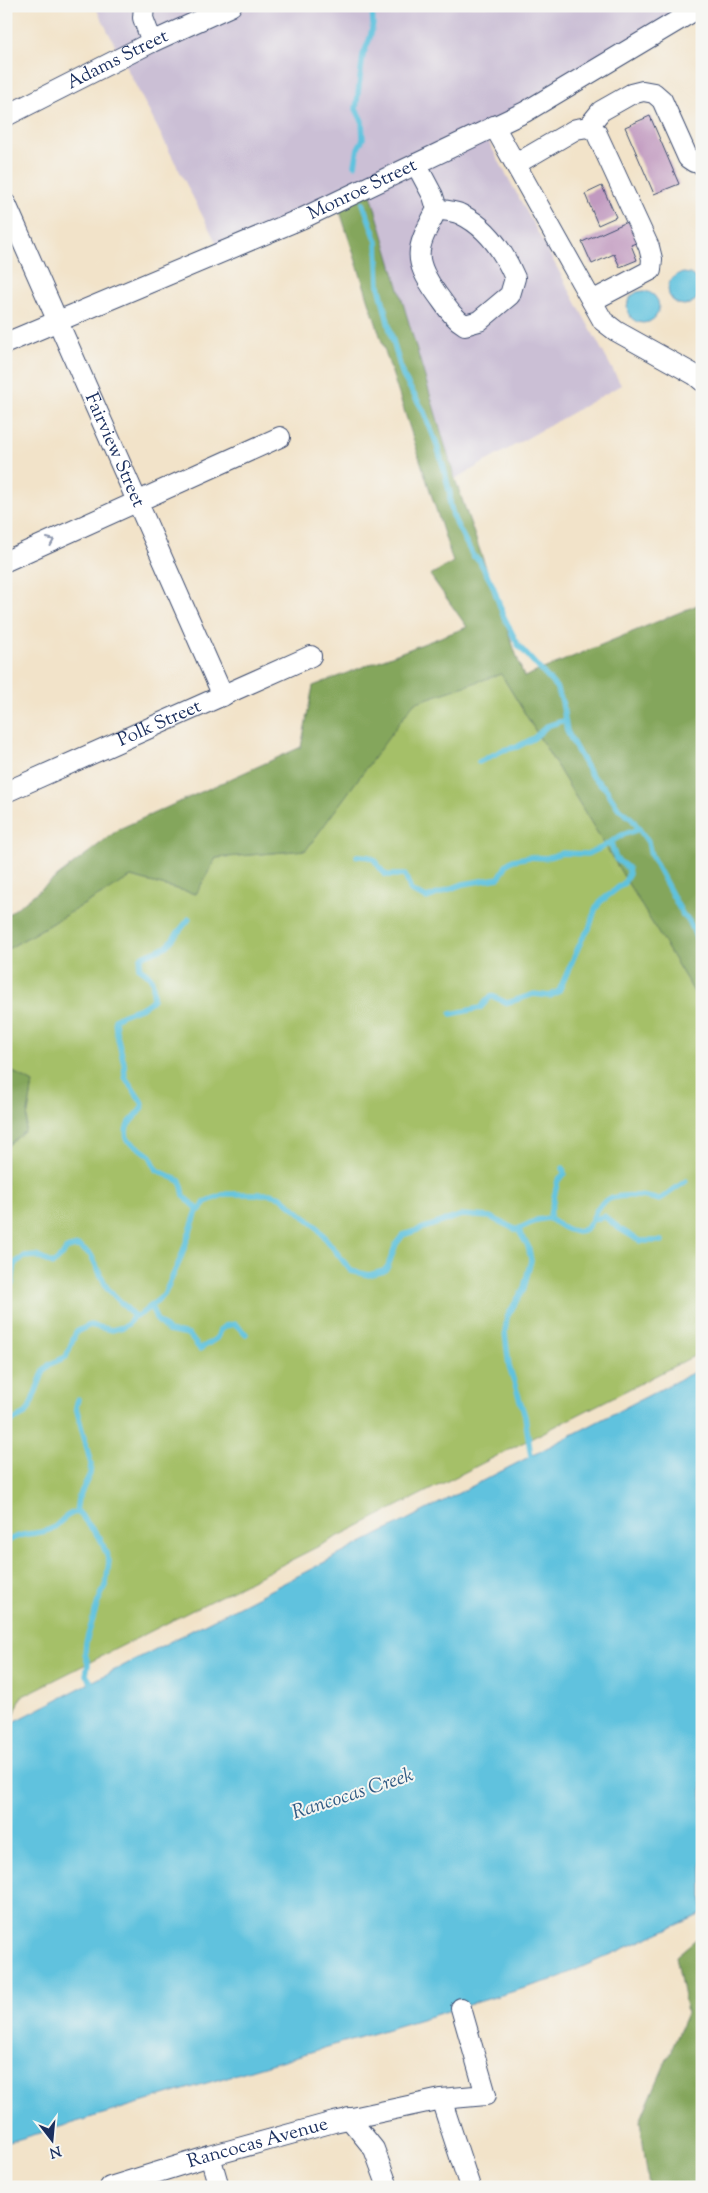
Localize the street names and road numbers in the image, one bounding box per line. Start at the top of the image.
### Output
street label: Adams Street [62,23,173,96]
street label: Monroe Street [303,152,422,227]
street label: Fairview Street [77,389,152,512]
street label: Polk Street [113,693,206,754]
street label: Rancocas Avenue [184,2111,331,2176]

